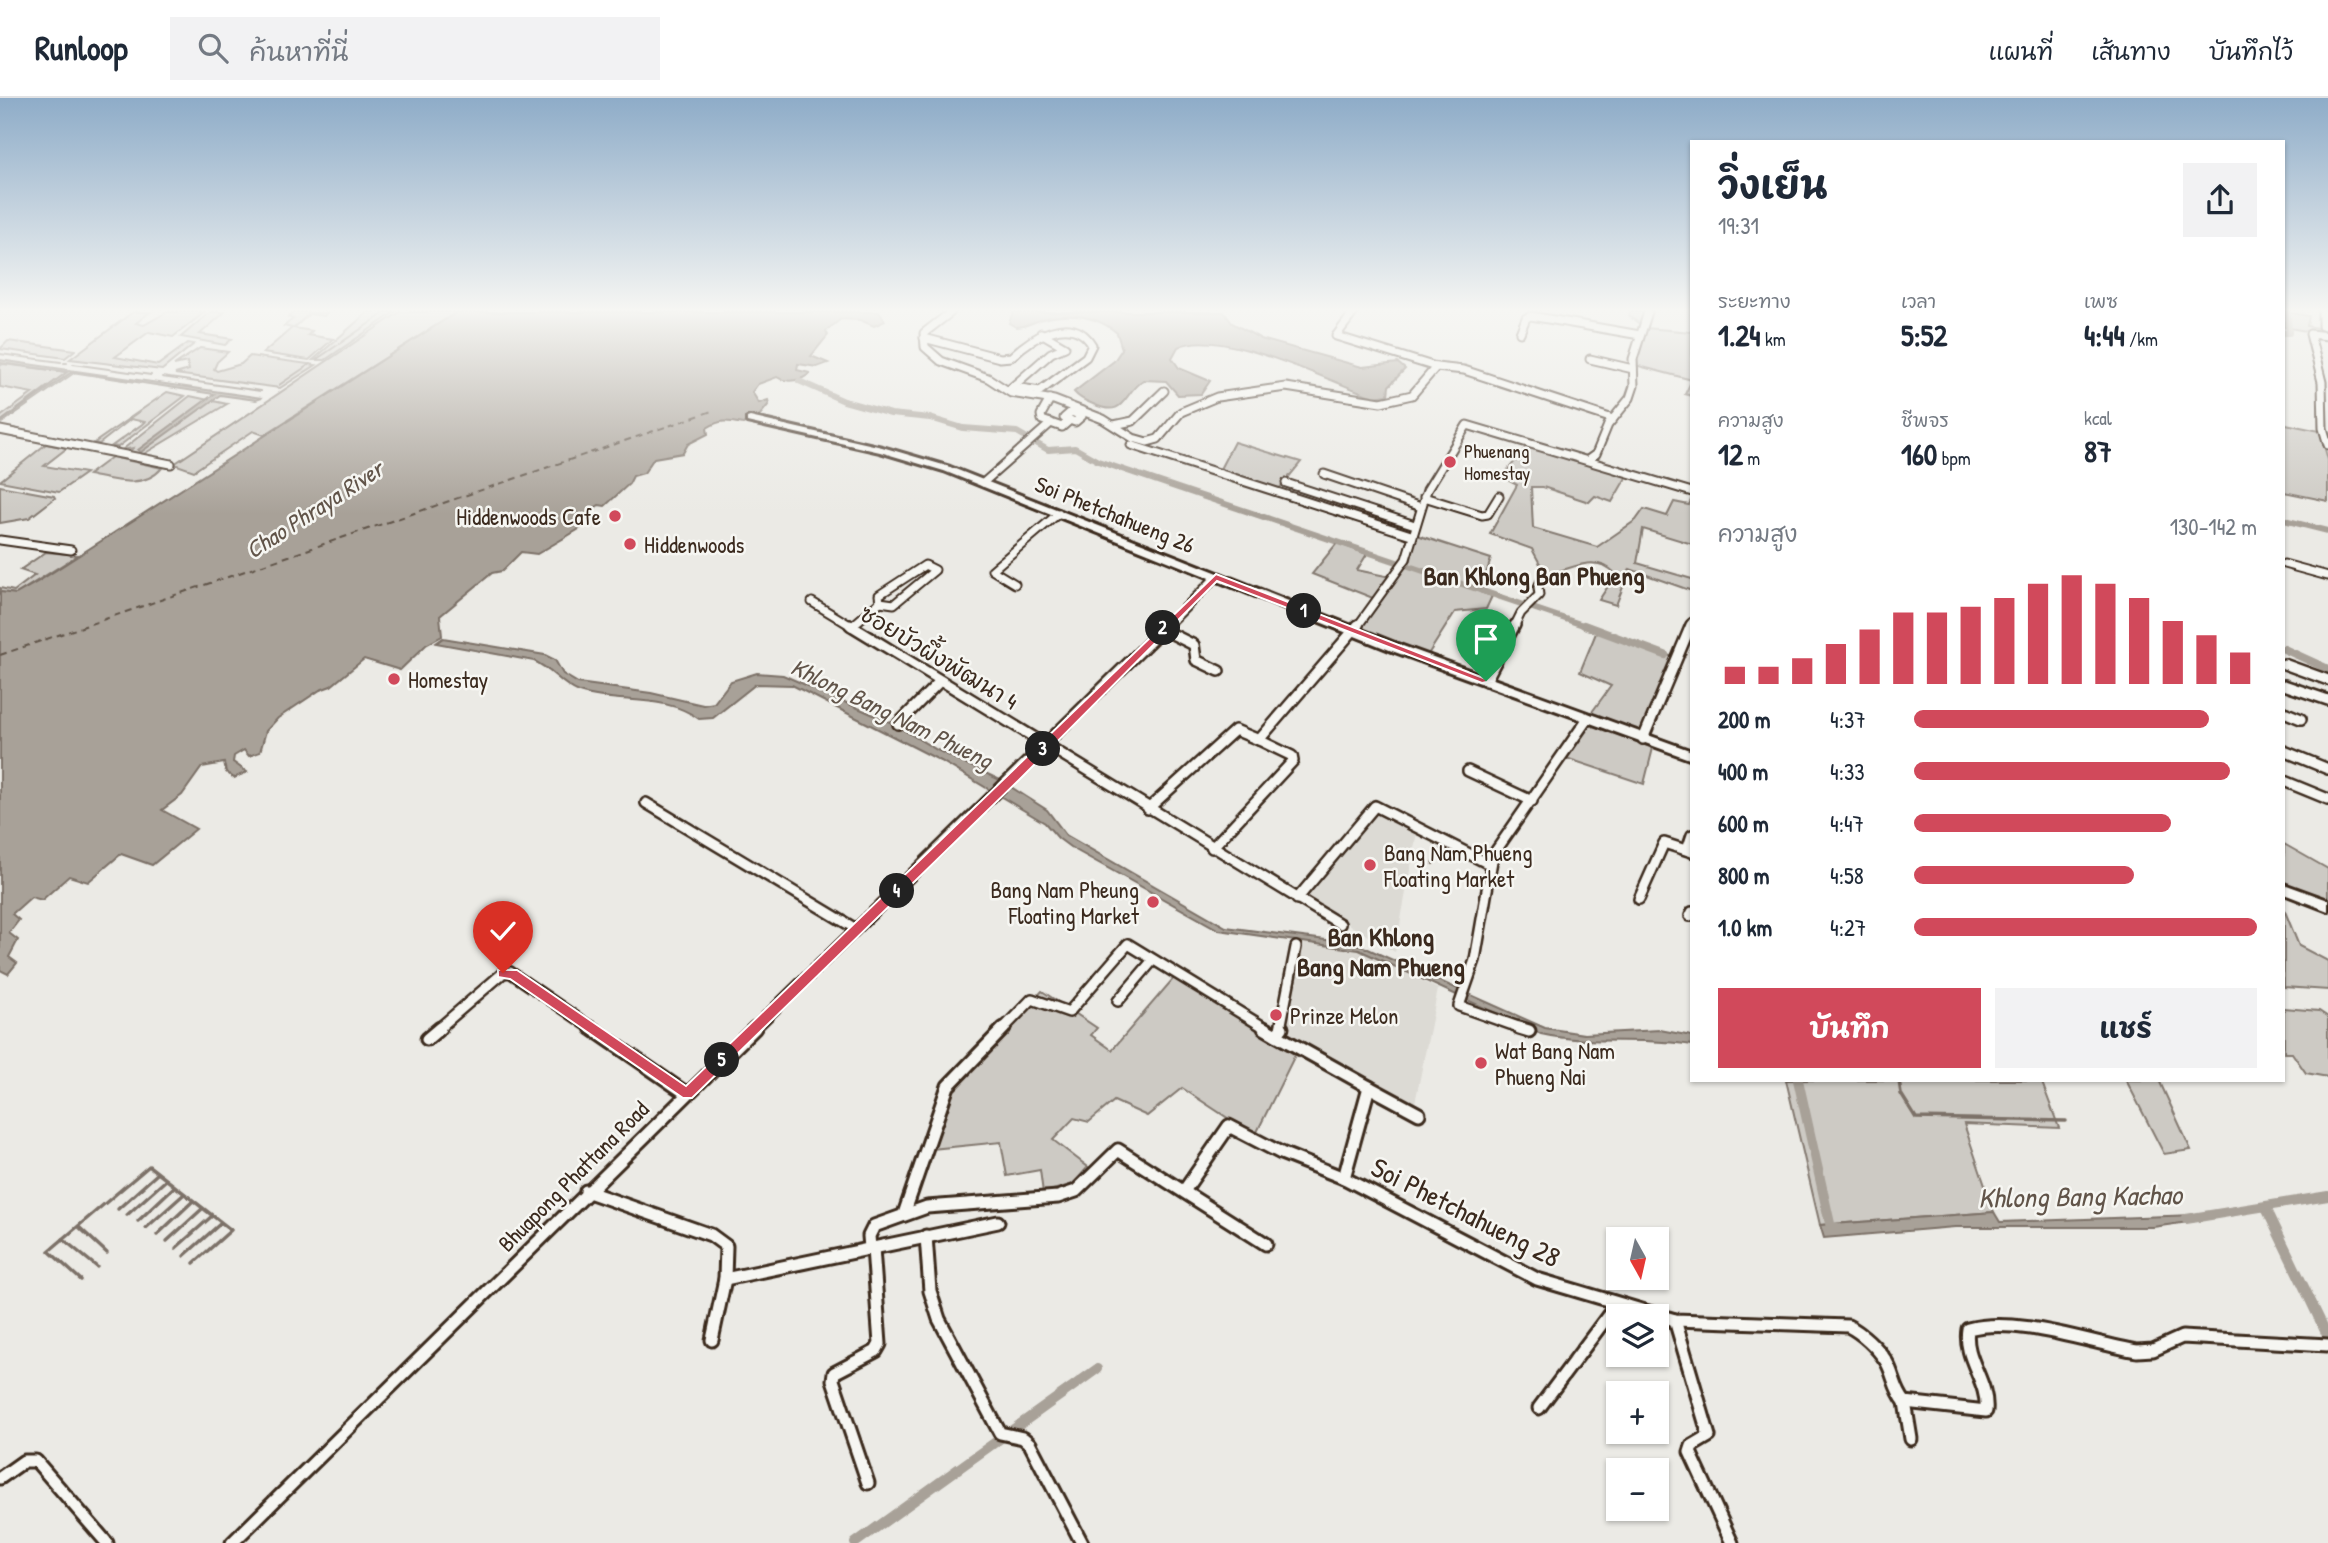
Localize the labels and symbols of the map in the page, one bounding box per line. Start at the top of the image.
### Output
place label: Phuenang Homestay [1464,438,1530,486]
water label: Chao Phraya River [239,451,392,566]
marker: Phuenang Homestay [1442,454,1458,470]
street label: Soi Phetchahueng 26 [1031,468,1199,560]
place label: Hiddenwoods Cafe [456,501,601,532]
marker: Hiddenwoods Cafe [607,508,623,524]
place label: Hiddenwoods [644,529,745,560]
marker: Hiddenwoods [622,536,638,552]
district label: Ban Khlong Ban Phueng [1424,558,1645,594]
street label: ซอยบัวผึ้งพัฒนา 4 [854,592,1027,716]
pin: 1 [1286,594,1322,628]
pin [1456,609,1516,681]
pin: 2 [1146,610,1180,646]
water label: Khlong Bang Nam Phueng [785,650,999,777]
place label: Homestay [408,664,489,695]
marker: Homestay [386,671,402,687]
pin: 3 [1026,732,1060,766]
place label: Bang Nam Phueng Floating Market [1383,837,1533,894]
marker: Bang Nam Phueng Floating Market [1362,857,1378,873]
pin: 4 [880,874,914,908]
place label: Bang Nam Pheung Floating Market [991,874,1140,931]
marker: Bang Nam Pheung Floating Market [1145,894,1161,910]
pin [473,901,533,973]
district label: Ban Khlong Bang Nam Phueng [1297,919,1465,985]
place label: Prinze Melon [1290,1000,1398,1031]
marker: Prinze Melon [1268,1007,1284,1023]
place label: Wat Bang Nam Phueng Nai [1495,1035,1615,1092]
pin: 5 [704,1042,740,1077]
marker: Wat Bang Nam Phueng Nai [1473,1055,1489,1071]
street label: Bhuapong Phattana Road [491,1094,655,1258]
street label: Soi Phetchahueng 28 [1365,1148,1567,1276]
water label: Khlong Bang Kachao [1978,1175,2184,1217]
north arrow [1606,1227,1670,1290]

